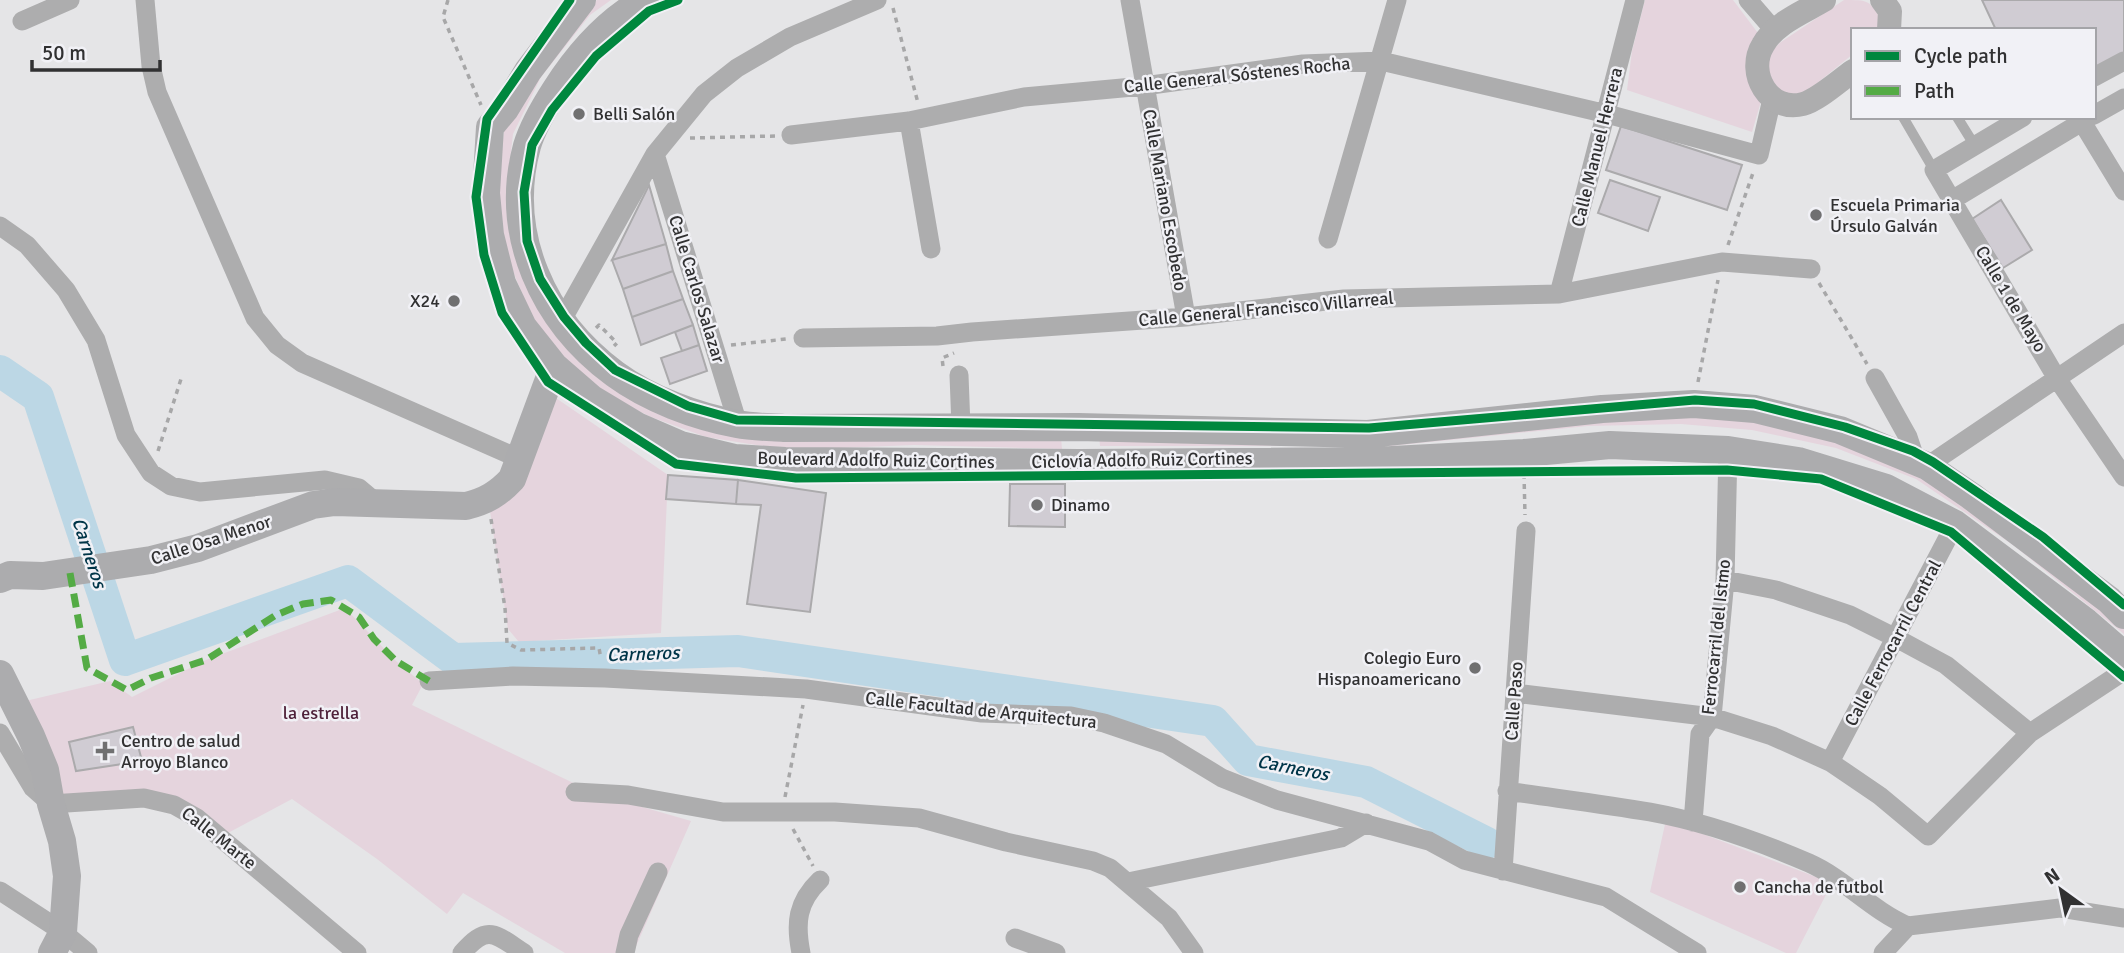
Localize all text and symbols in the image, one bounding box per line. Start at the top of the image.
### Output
scale bar [32,28,159,72]
legend [1851,28,2096,119]
text: 50 m [42,40,86,66]
text: Cycle path [1914,43,2008,69]
street label: Calle General Sóstenes Rocha [1123,52,1351,98]
street label: Calle Manuel Herrera [1567,65,1627,229]
text: Path [1914,78,1955,104]
place label: Belli Salón [593,103,675,125]
marker: Belli Salón [571,106,587,122]
street label: Calle Mariano Escobedo [1138,107,1192,293]
place label: Escuela Primaria Úrsulo Galván [1830,194,1960,237]
marker: Escuela Primaria Úrsulo Galván [1808,207,1824,223]
street label: Calle Carlos Salazar [664,213,730,366]
street label: Calle 1 de Mayo [1971,242,2051,356]
street label: Calle General Francisco Villarreal [1138,287,1394,331]
place label: X24 [410,290,440,312]
marker: X24 [446,293,462,309]
street label: Boulevard Adolfo Ruiz Cortines [757,447,995,473]
street label: Ciclovía Adolfo Ruiz Cortines [1031,447,1253,473]
place label: Dinamo [1051,494,1110,516]
marker: Dinamo [1029,497,1045,513]
street label: Calle Osa Menor [148,510,274,570]
water label: Carneros [66,515,112,593]
street label: Calle Ferrocarril Central [1840,556,1946,730]
street label: Ferrocarril del Istmo [1697,558,1735,716]
water label: Carneros [606,641,681,667]
place label: Colegio Euro Hispanoamericano [1317,647,1461,690]
marker: Colegio Euro Hispanoamericano [1467,660,1483,676]
street label: Calle Paso [1500,661,1528,741]
street label: Calle Facultad de Arquitectura [864,687,1098,733]
park label: la estrella [283,702,359,724]
place label: Centro de salud Arroyo Blanco [121,730,240,773]
marker: Centro de salud Arroyo Blanco [95,741,115,761]
water label: Carneros [1255,749,1333,787]
street label: Calle Marte [177,802,261,874]
north arrow [2026,855,2096,925]
text: N [2040,863,2064,890]
place label: Cancha de futbol [1754,876,1884,898]
marker: Cancha de futbol [1732,879,1748,895]

